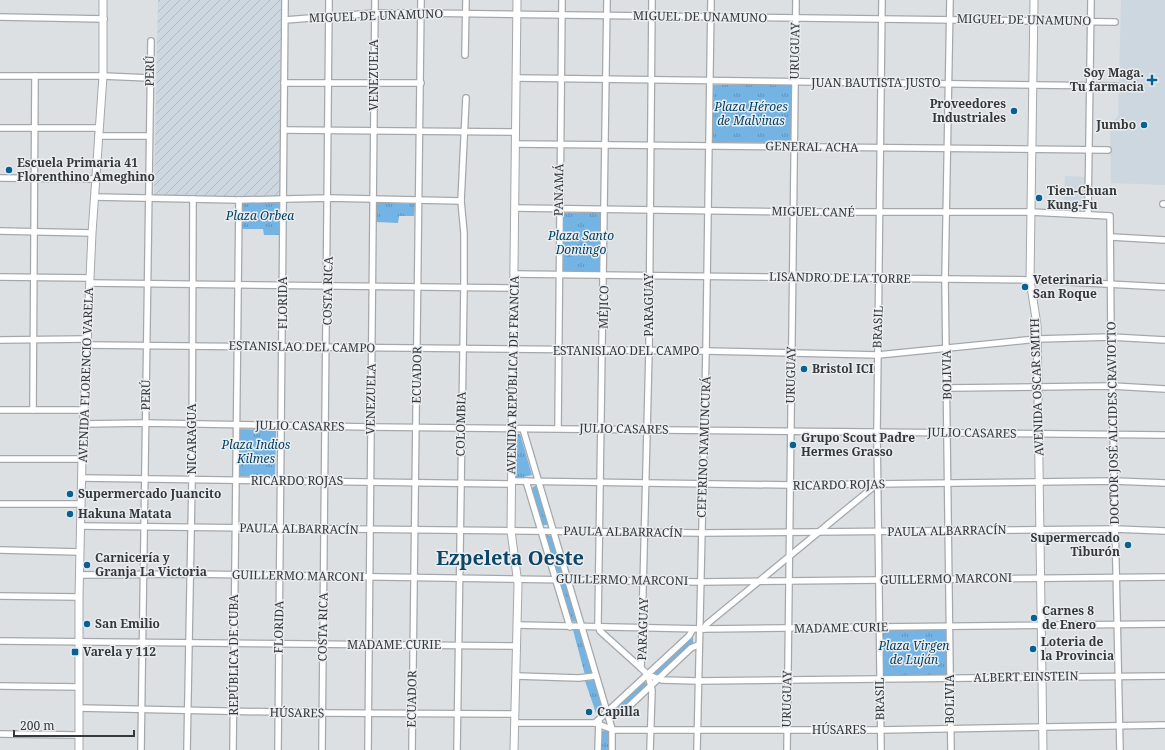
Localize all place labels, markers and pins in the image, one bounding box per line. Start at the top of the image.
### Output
place label: Soy Maga. Tu farmacia [1070,64,1144,95]
marker: Soy Maga. Tu farmacia [1147,75,1157,85]
place label: Proveedores Industriales [930,95,1006,126]
marker: Proveedores Industriales [1009,106,1019,116]
place label: Jumbo [1095,116,1136,133]
marker: Jumbo [1139,120,1149,130]
place label: Escuela Primaria 41 Florenthino Ameghino [17,154,155,185]
marker: Escuela Primaria 41 Florenthino Ameghino [4,165,14,175]
place label: Tien-Chuan Kung-Fu [1047,182,1117,213]
marker: Tien-Chuan Kung-Fu [1034,193,1044,203]
place label: Veterinaria San Roque [1033,271,1103,302]
marker: Veterinaria San Roque [1020,282,1030,292]
place label: Bristol ICI [812,360,874,377]
marker: Bristol ICI [799,364,809,374]
place label: Grupo Scout Padre Hermes Grasso [801,429,915,460]
marker: Grupo Scout Padre Hermes Grasso [788,440,798,450]
place label: Supermercado Juancito [78,485,221,502]
marker: Supermercado Juancito [65,489,75,499]
place label: Hakuna Matata [78,505,172,522]
marker: Hakuna Matata [65,509,75,519]
place label: Supermercado Tiburón [1031,529,1120,560]
marker: Supermercado Tiburón [1123,540,1133,550]
place label: Carnicería y Granja La Victoria [95,549,207,580]
marker: Carnicería y Granja La Victoria [82,560,92,570]
place label: Carnes 8 de Enero [1042,602,1096,633]
marker: Carnes 8 de Enero [1029,613,1039,623]
place label: San Emilio [95,615,160,632]
marker: San Emilio [82,619,92,629]
place label: Loteria de la Provincia [1041,633,1114,664]
place label: Varela y 112 [83,643,156,660]
marker: Loteria de la Provincia [1028,644,1038,654]
marker: Varela y 112 [70,647,80,657]
place label: Capilla [597,703,640,720]
marker: Capilla [584,707,594,717]

